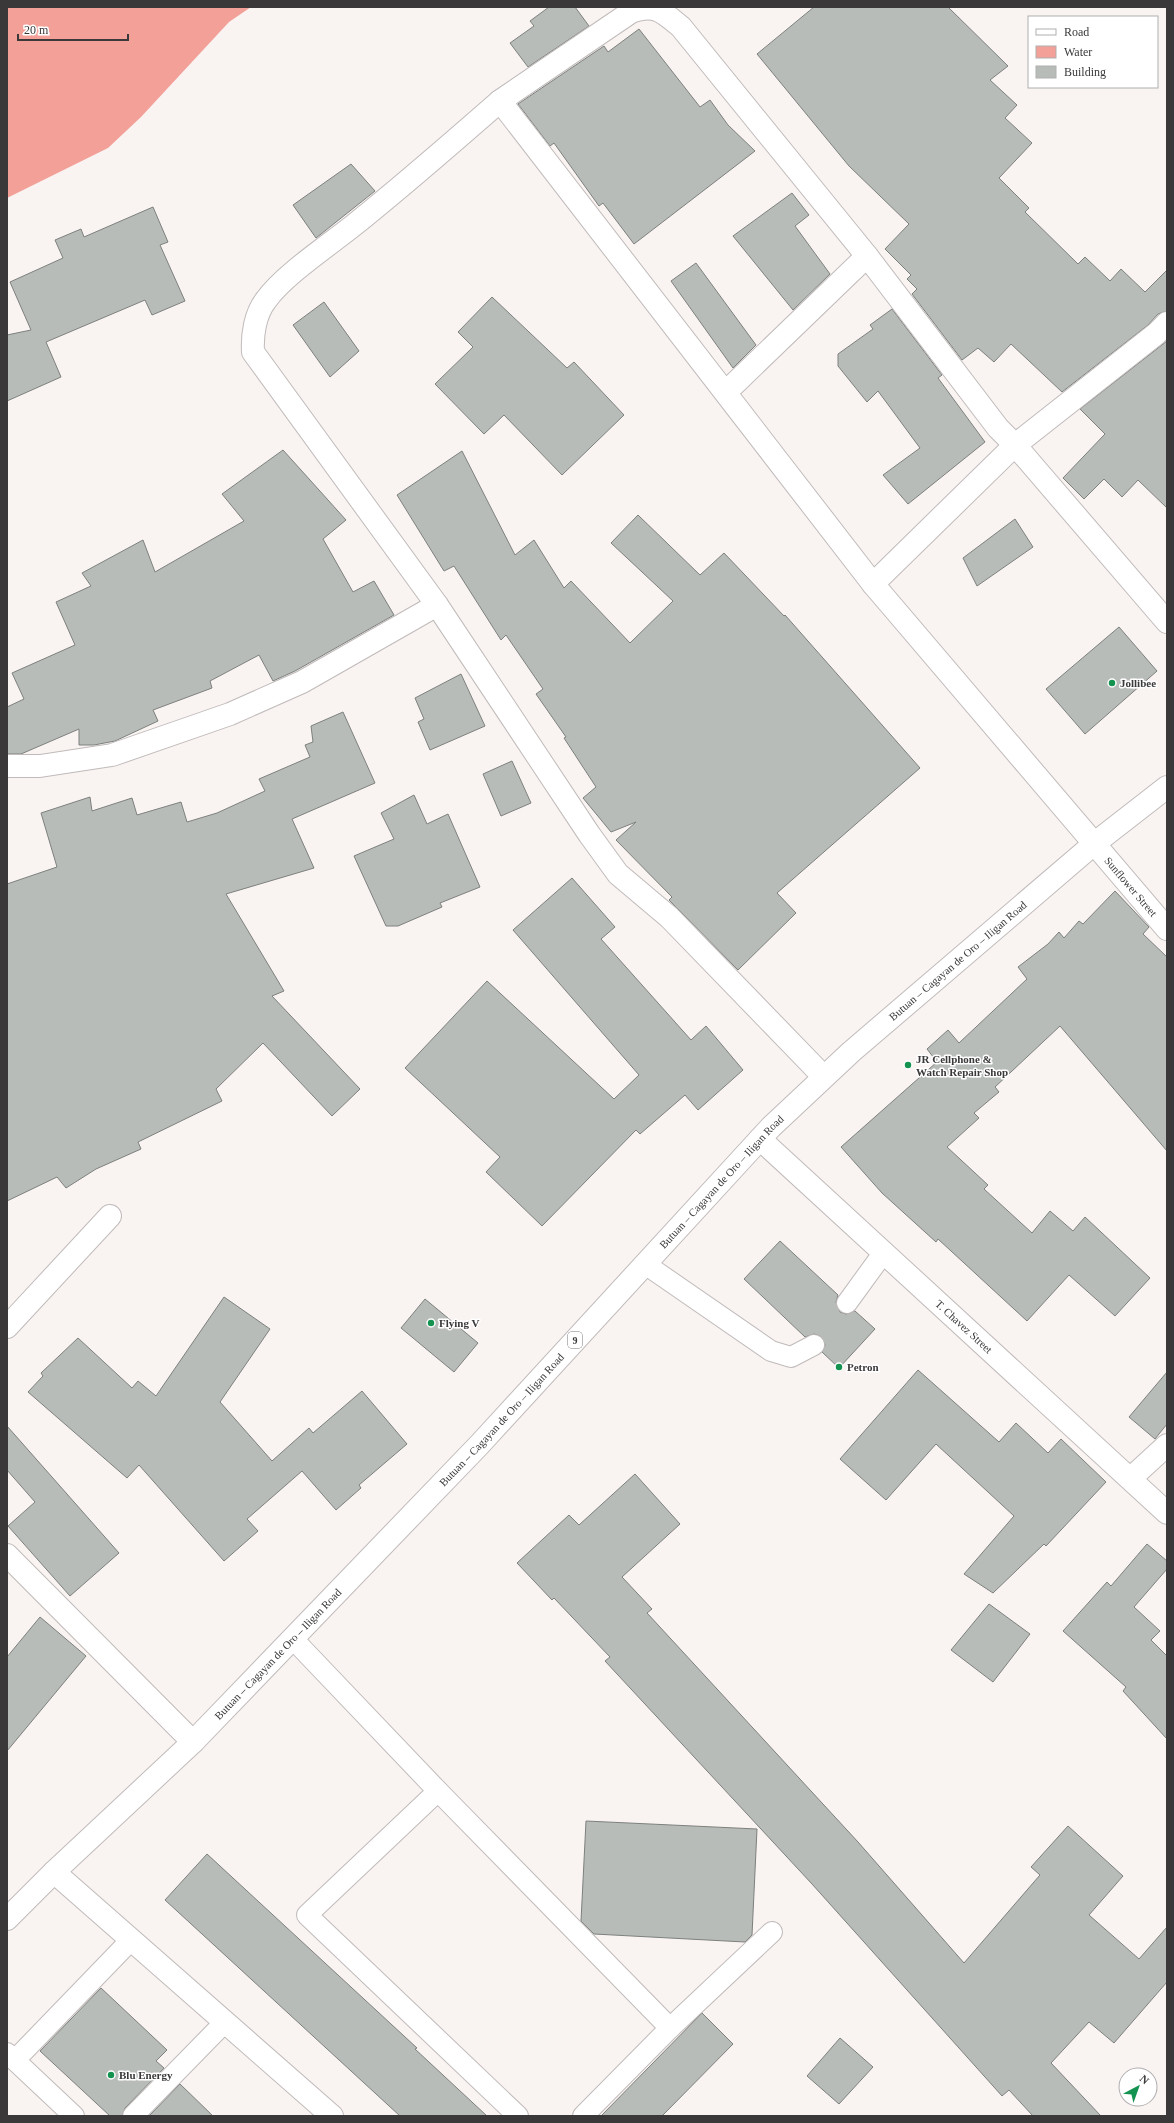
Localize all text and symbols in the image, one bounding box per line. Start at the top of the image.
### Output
scale bar [18,16,128,42]
legend [1028,16,1158,88]
text: 20 m [24,23,49,37]
text: Road [1064,25,1089,39]
text: Water [1064,45,1092,59]
text: Building [1064,65,1106,79]
place label: Jollibee [1120,677,1156,689]
marker: Jollibee [1107,678,1117,688]
street label: Sunflower Street [1102,854,1160,919]
street label: Butuan – Cagayan de Oro – Iligan Road [887,898,1029,1023]
place label: JR Cellphone & Watch Repair Shop [916,1053,1008,1078]
marker: JR Cellphone & Watch Repair Shop [903,1060,913,1070]
street label: Butuan – Cagayan de Oro – Iligan Road [657,1112,786,1251]
street label: T. Chavez Street [933,1297,995,1355]
place label: Flying V [439,1317,480,1329]
marker: Flying V [426,1318,436,1328]
road number: 9 [568,1332,582,1348]
street label: Butuan – Cagayan de Oro – Iligan Road [437,1350,567,1489]
place label: Petron [847,1361,879,1373]
marker: Petron [834,1362,844,1372]
street label: Butuan – Cagayan de Oro – Iligan Road [212,1586,344,1722]
north arrow [1118,2067,1158,2107]
place label: Blu Energy [119,2069,173,2081]
marker: Blu Energy [106,2070,116,2080]
text: N [1138,2072,1152,2087]

